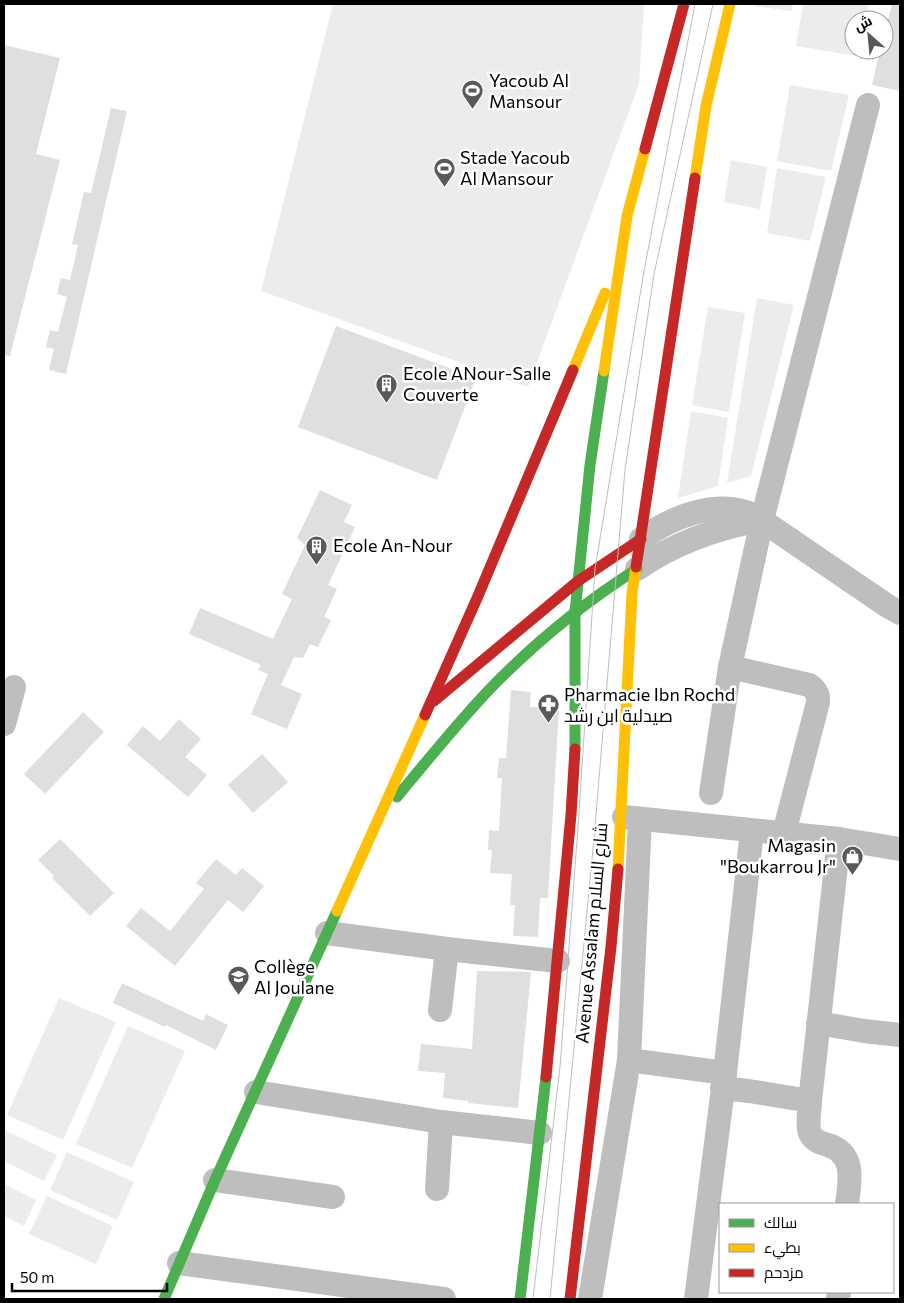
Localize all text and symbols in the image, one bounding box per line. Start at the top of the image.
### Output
north arrow [844,10,894,60]
text: ش [851,11,875,36]
place label: Yacoub Al Mansour [489,69,569,112]
sports icon: Yacoub Al Mansour [461,79,485,110]
place label: Stade Yacoub Al Mansour [460,146,570,189]
sports icon: Stade Yacoub Al Mansour [432,156,456,187]
place label: Ecole ANour-Salle Couverte [403,362,551,405]
building icon: Ecole ANour-Salle Couverte [375,372,399,403]
building icon: Ecole An-Nour [305,534,329,565]
place label: Ecole An-Nour [333,534,453,556]
place label: Pharmacie Ibn Rochd صيدلية ابن رشد [564,683,735,727]
pharmacy icon: Pharmacie Ibn Rochd صيدلية ابن رشد [536,693,560,724]
street label: Avenue Assalam شارع السلام [570,822,614,1044]
place label: Magasin "Boukarrou Jr" [720,834,836,877]
shop icon: Magasin "Boukarrou Jr" [840,844,864,875]
place label: Collège Al Joulane [254,955,334,998]
school or university icon: Collège Al Joulane [226,965,250,996]
legend [719,1203,894,1293]
text: سالك [764,1213,797,1231]
text: بطيء [764,1238,801,1260]
scale bar [12,1260,168,1292]
text: مزدحم [764,1263,804,1283]
text: 50 m [20,1268,54,1286]

